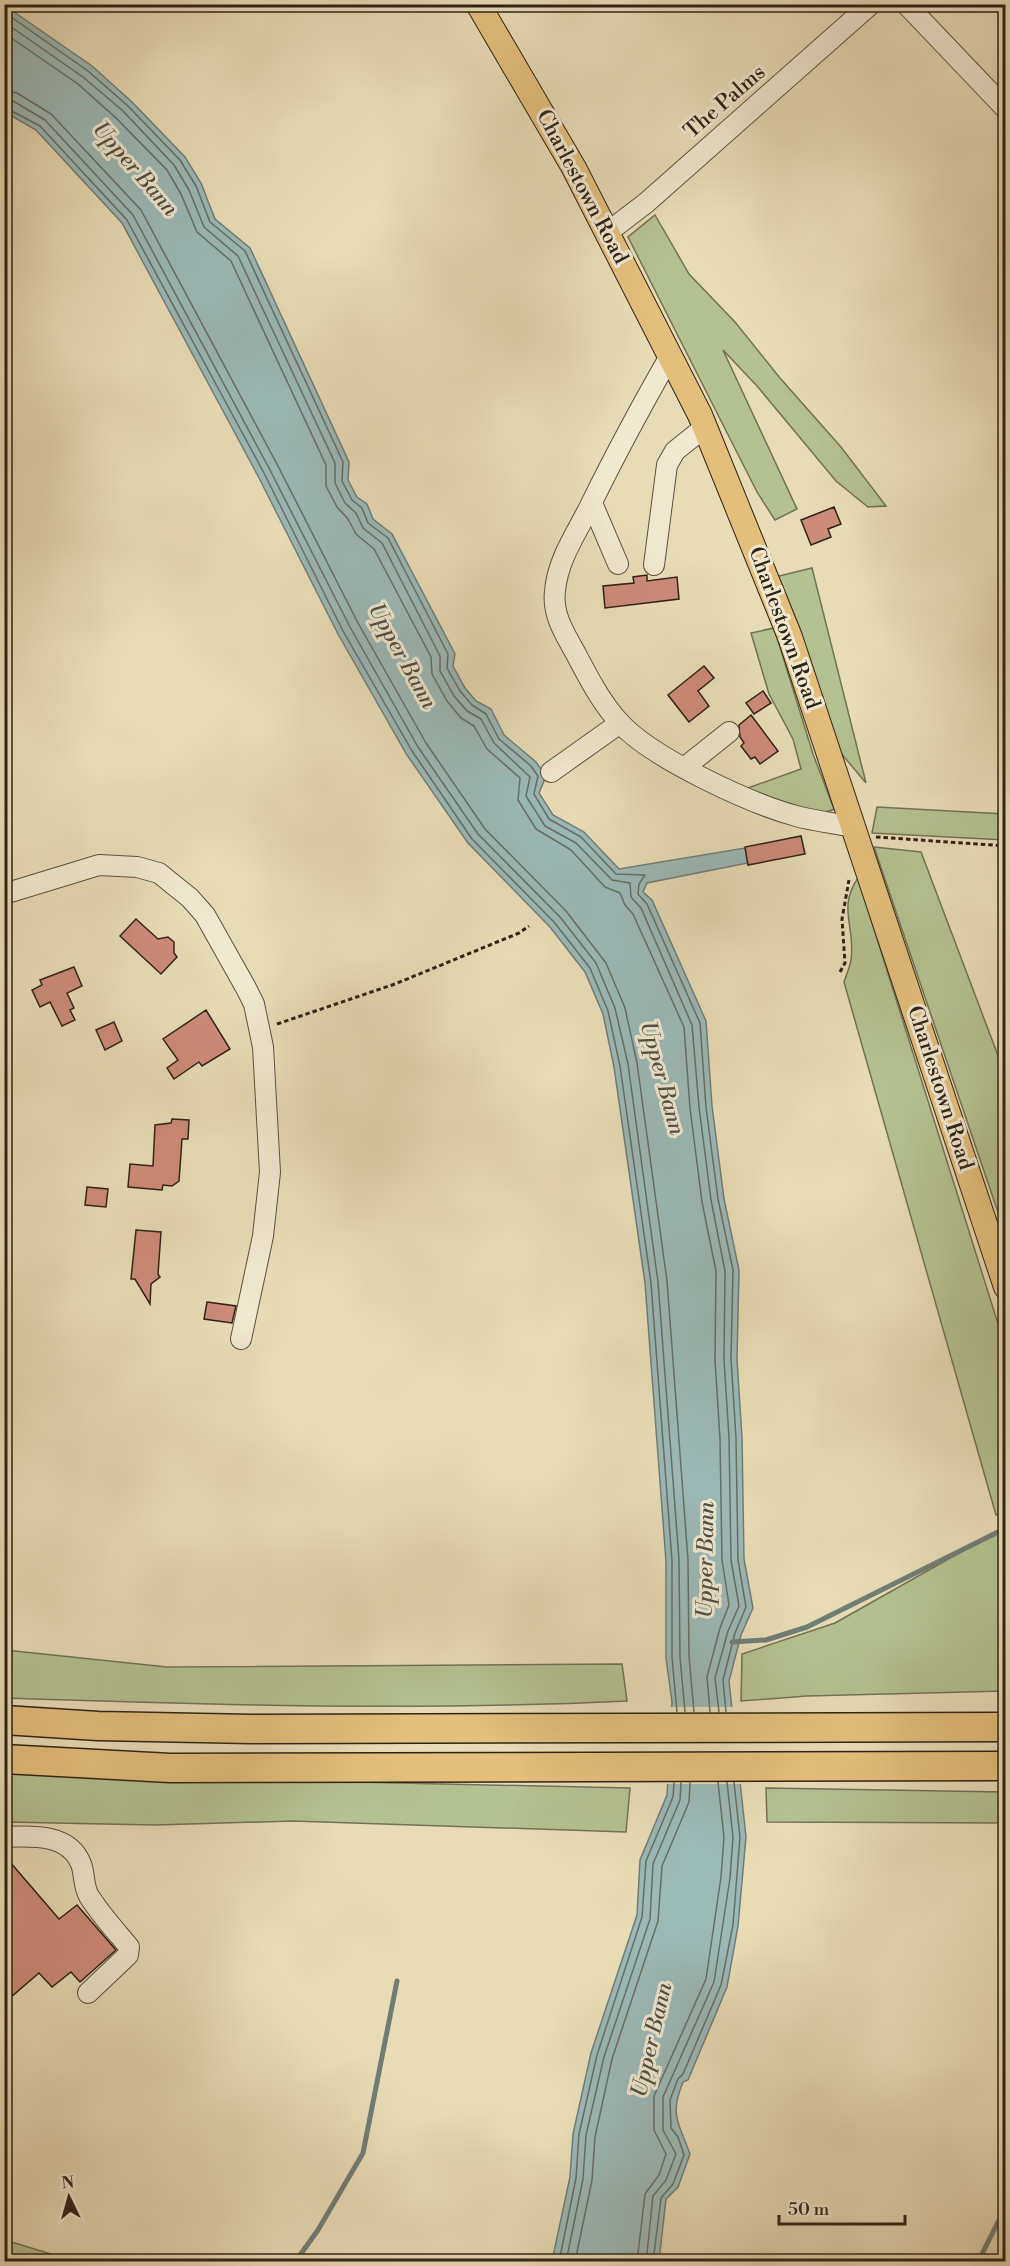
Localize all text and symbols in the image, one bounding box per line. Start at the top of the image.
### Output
street label: The Palms [679,60,771,144]
street label: Charlestown Road [530,105,634,269]
water label: Upper Bann [86,116,184,222]
street label: Charlestown Road [743,543,825,713]
water label: Upper Bann [362,598,442,714]
street label: Charlestown Road [901,1003,979,1173]
water label: Upper Bann [634,1018,690,1139]
water label: Upper Bann [691,1501,721,1619]
water label: Upper Bann [626,1979,678,2100]
north arrow [39,2167,99,2227]
text: N [61,2173,75,2194]
scale bar [779,2188,905,2226]
text: 50 m [788,2198,830,2221]

